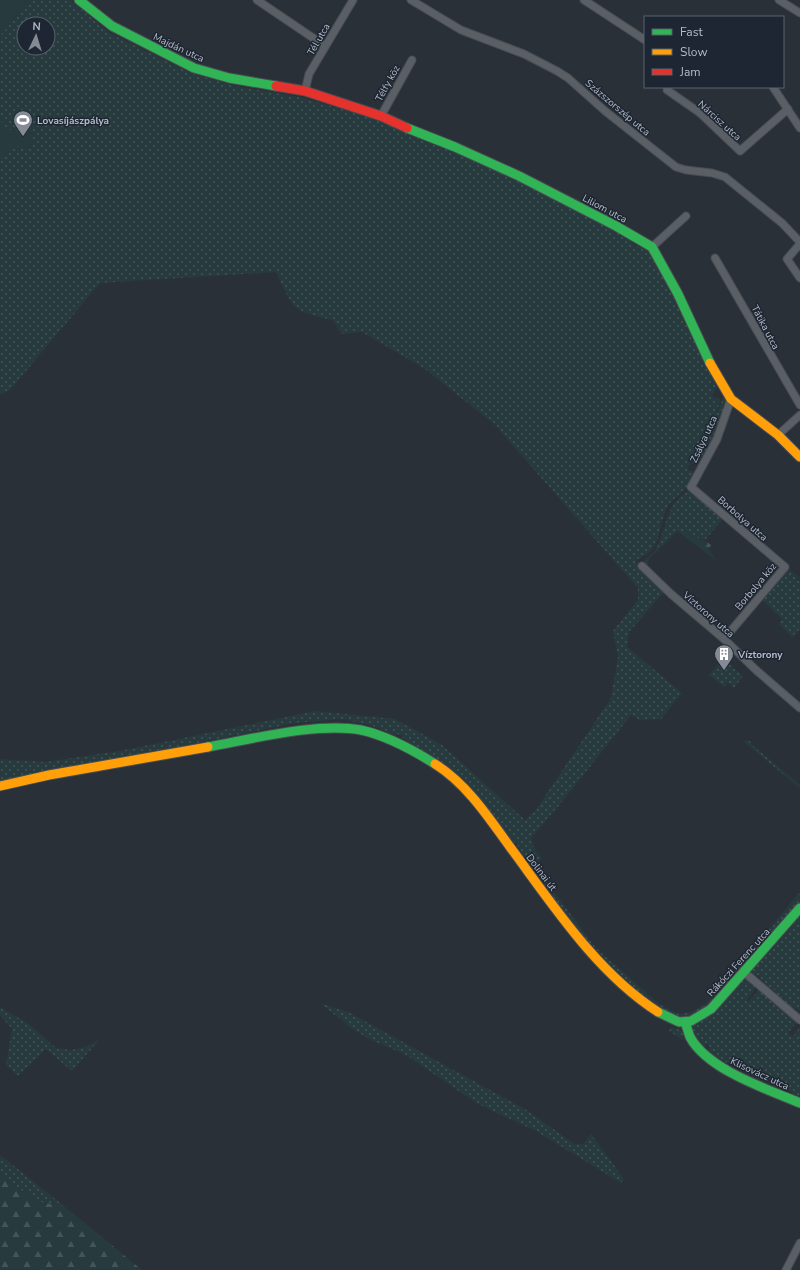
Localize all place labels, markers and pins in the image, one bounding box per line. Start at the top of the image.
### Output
sports icon: Lovasíjászpálya [12,109,34,137]
place label: Lovasíjászpálya [37,114,109,128]
building icon: Víztorony [713,643,735,671]
place label: Víztorony [737,648,783,662]

